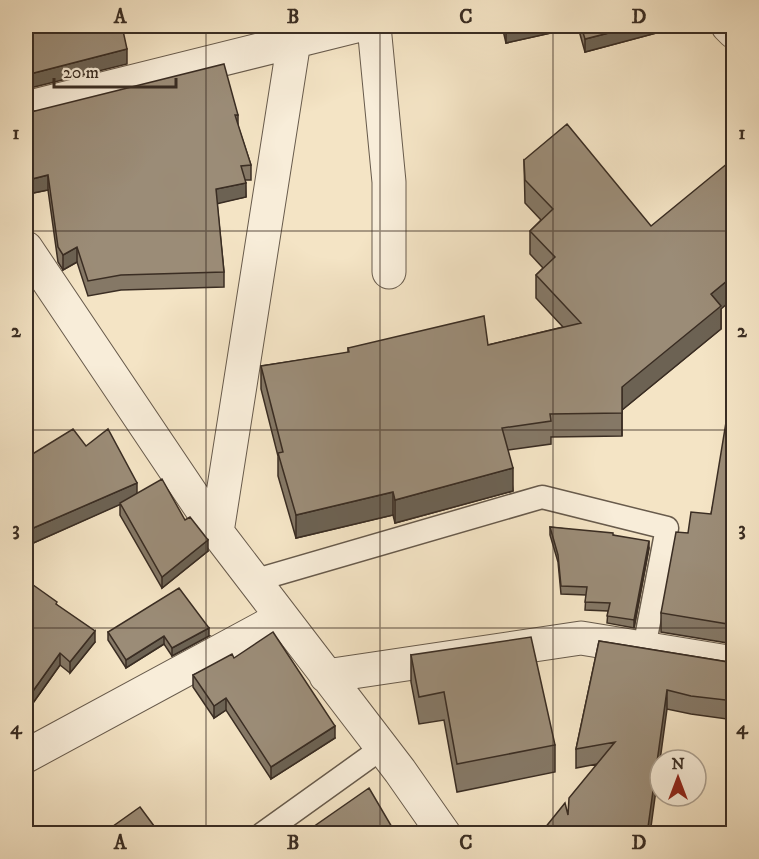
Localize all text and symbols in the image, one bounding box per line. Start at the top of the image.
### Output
text: A [113,5,128,30]
text: B [287,5,299,30]
text: C [459,5,473,30]
text: D [632,5,647,30]
scale bar [54,51,176,89]
text: 20 m [63,62,99,84]
text: 1 [12,121,20,146]
text: 1 [738,121,746,146]
text: 2 [11,319,22,344]
text: 2 [737,319,748,344]
text: 3 [12,517,20,542]
text: 3 [738,517,746,542]
text: 4 [10,716,23,741]
text: 4 [736,716,749,741]
north arrow [648,748,708,808]
text: N [671,754,685,774]
text: A [113,831,128,856]
text: B [287,831,299,856]
text: C [459,831,473,856]
text: D [632,831,647,856]

